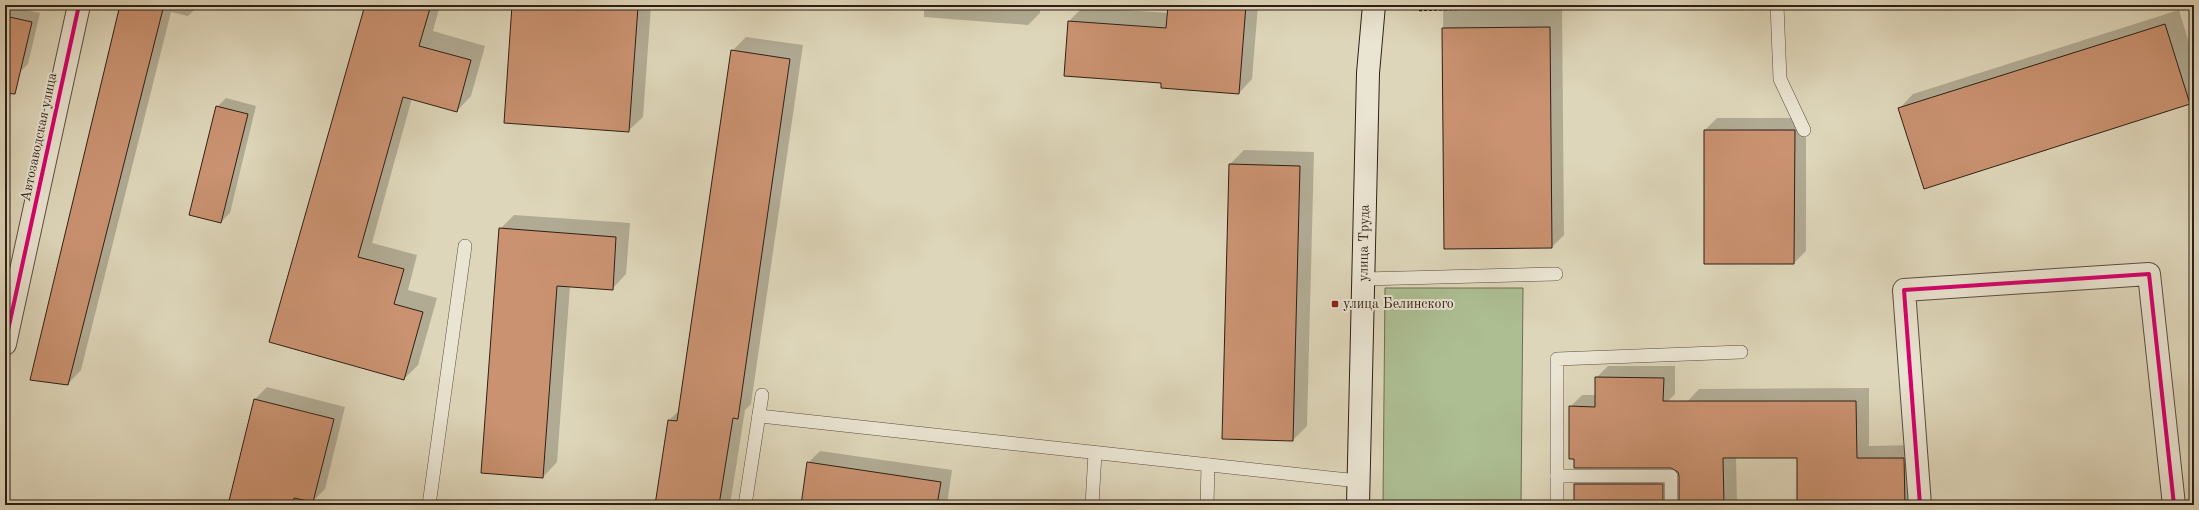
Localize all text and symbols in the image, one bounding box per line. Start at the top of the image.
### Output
street label: Автозаводская улица [19,71,59,203]
street label: улица Труда [1356,204,1372,282]
place label: улица Белинского [1343,297,1454,311]
marker: улица Белинского [1330,299,1340,309]

